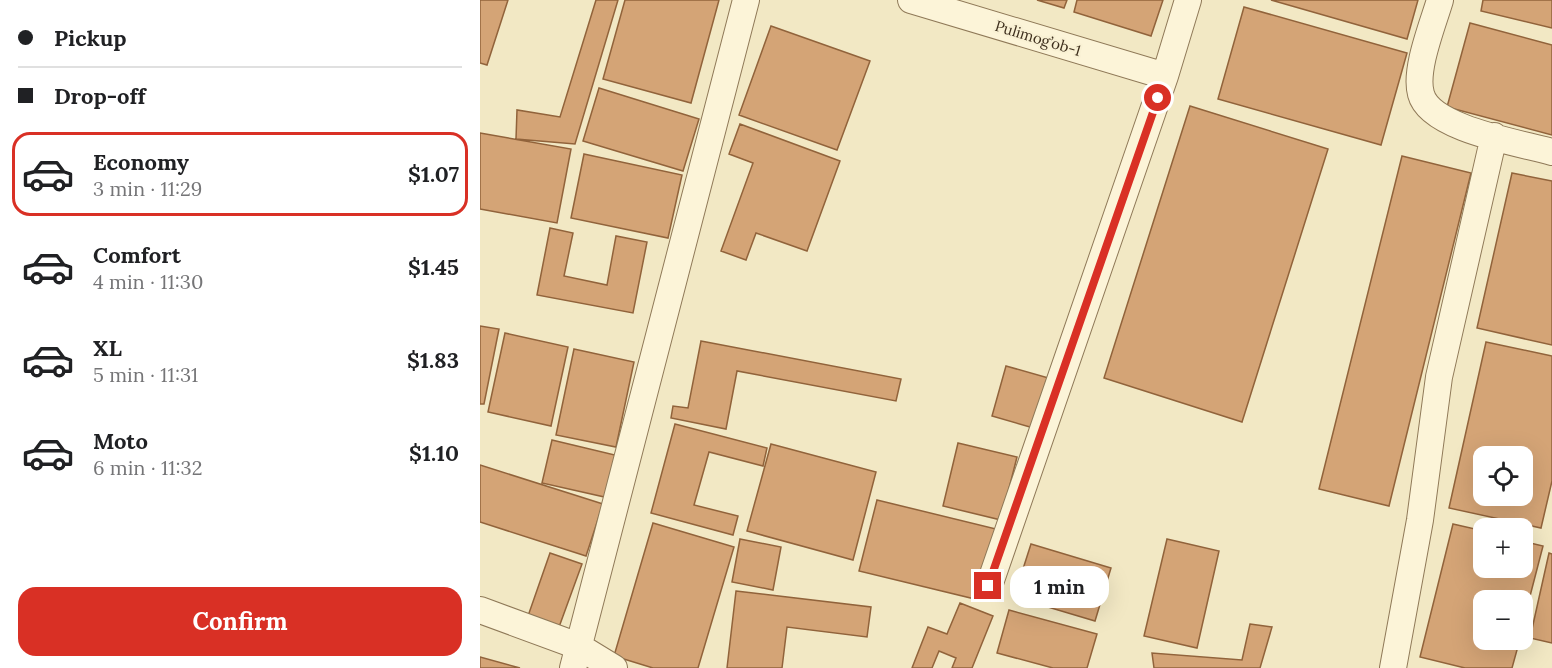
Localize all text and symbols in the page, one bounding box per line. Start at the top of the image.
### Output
street label: Pulimog’ob-1 [993,16,1083,60]
text: Pickup [54,24,127,52]
text: Drop-off [54,82,146,110]
route start [1144,84,1171,111]
icon: car [21,147,75,201]
text: Economy [93,148,189,176]
text: $1.07 [408,160,459,188]
text: 3 min · 11:29 [93,176,202,201]
icon: car [21,240,75,294]
text: Comfort [93,241,181,269]
text: $1.45 [408,253,459,281]
text: 4 min · 11:30 [93,269,203,294]
icon: car [21,333,75,387]
text: XL [93,334,122,362]
text: $1.83 [407,346,459,374]
text: 5 min · 11:31 [93,362,198,387]
icon: car [21,426,75,480]
text: Moto [93,427,148,455]
text: $1.10 [409,439,459,467]
map controls [1473,446,1533,650]
button: locate [1473,446,1533,506]
text: 6 min · 11:32 [93,455,202,480]
button: + [1473,518,1533,578]
callout: 1 min [1009,565,1108,607]
route end [974,572,1001,599]
text: 1 min [1034,574,1085,599]
button: Confirm [18,587,462,656]
button: − [1473,590,1533,650]

